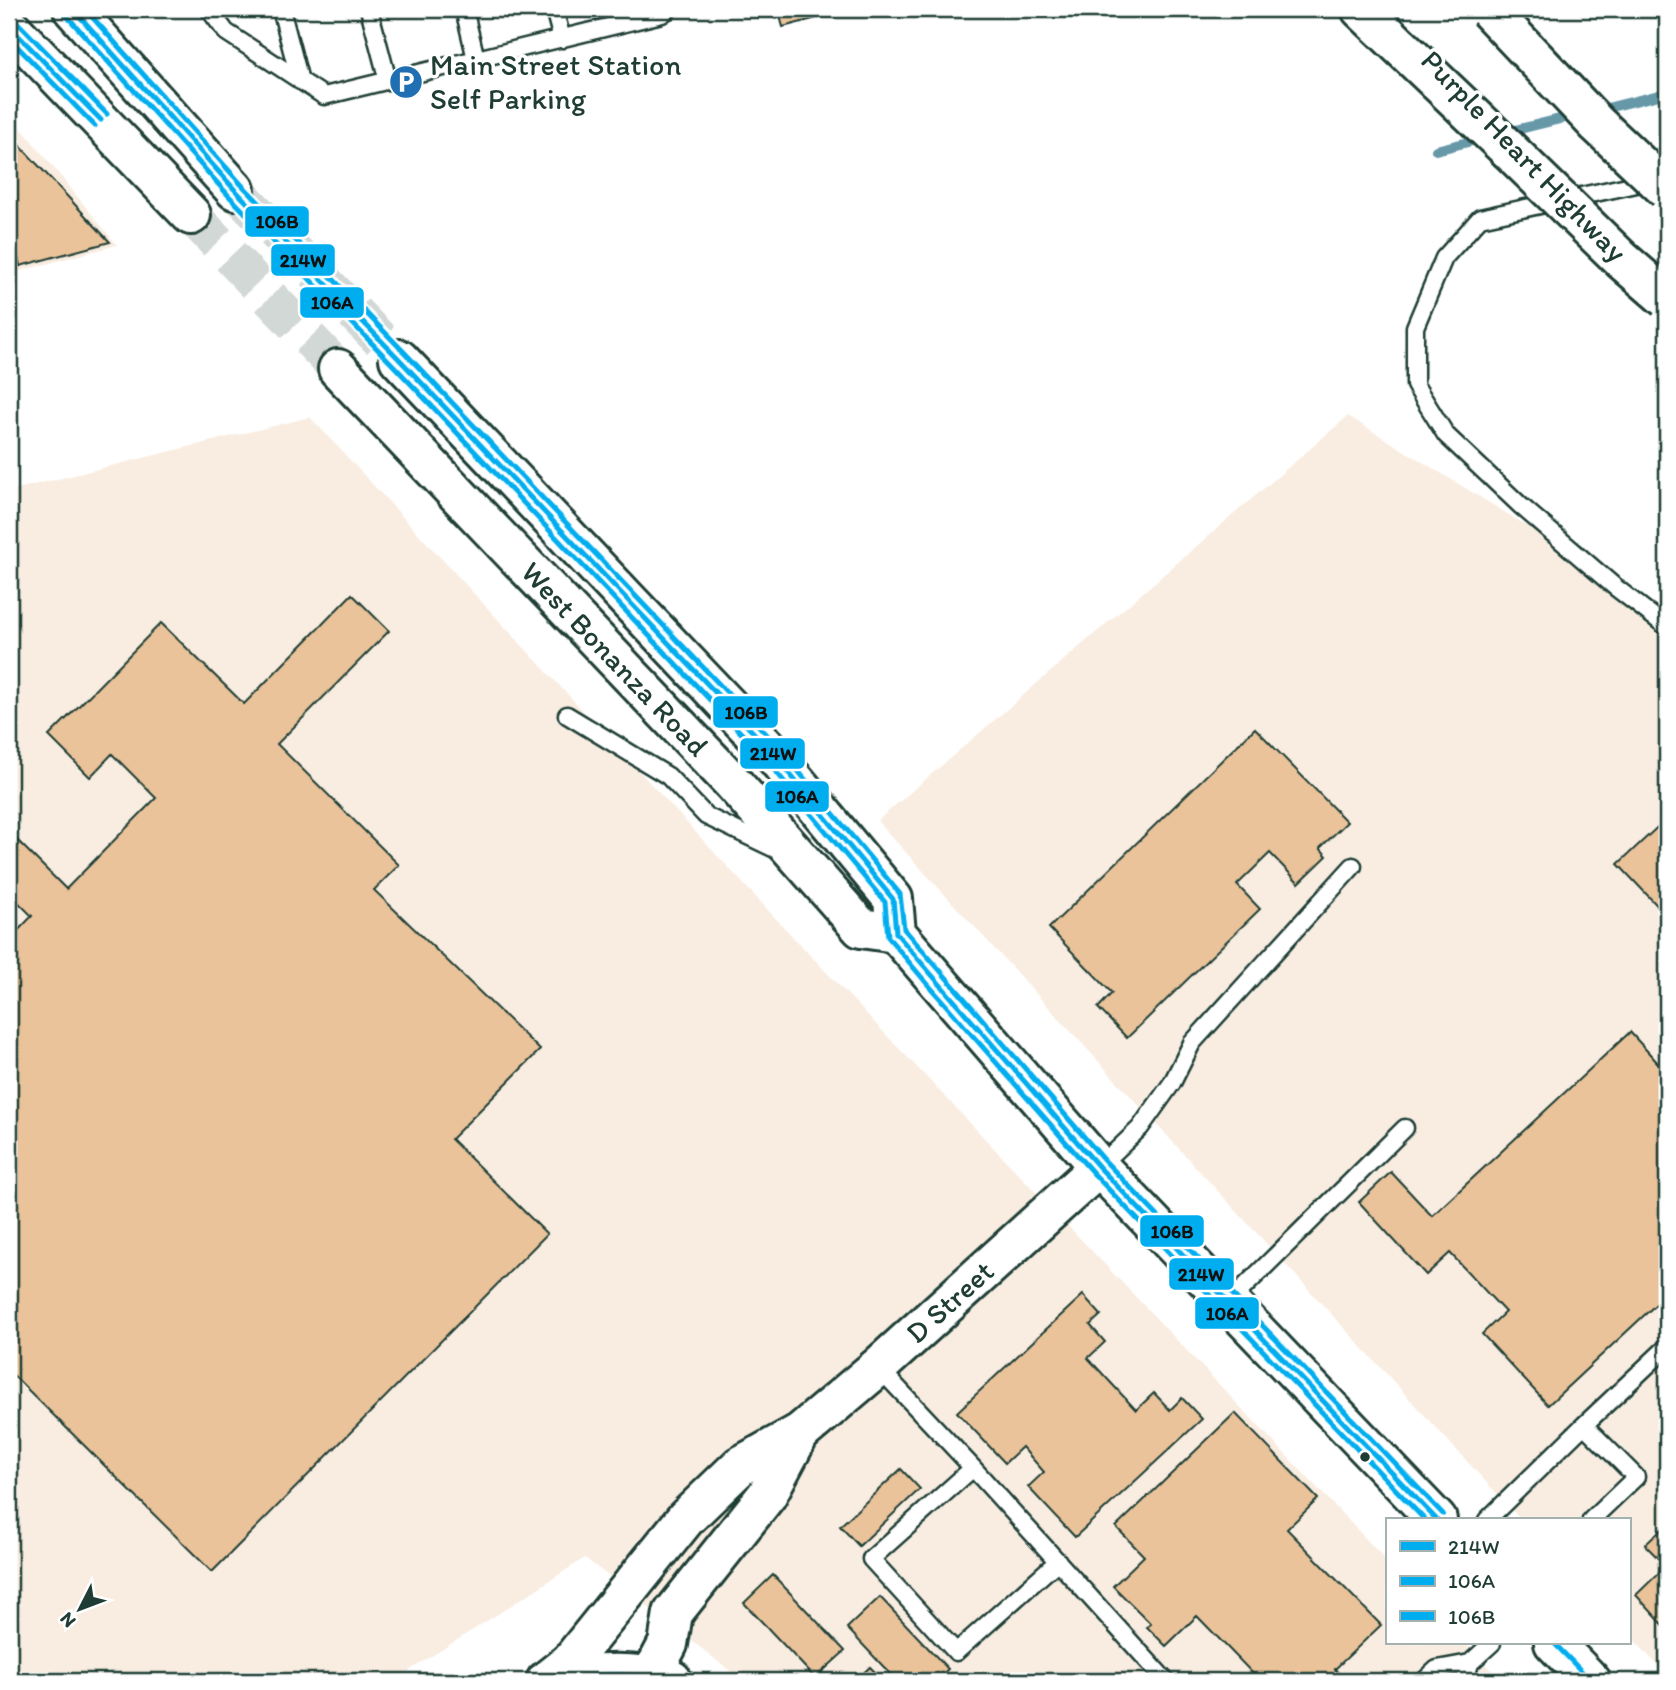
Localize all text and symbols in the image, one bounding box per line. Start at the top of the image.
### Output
street label: Purple Heart Highway [1414,42,1635,270]
place label: Main Street Station Self Parking [430,46,681,117]
parking icon: Main Street Station Self Parking [387,63,425,101]
line badge: 106B [244,205,310,238]
text: 106B [256,210,298,233]
line badge: 214W [270,243,336,277]
text: 214W [280,249,327,272]
line badge: 106A [299,286,365,319]
text: 106A [311,291,354,314]
street label: West Bonanza Road [514,554,717,764]
line badge: 106B [712,695,779,729]
text: 106B [725,701,767,724]
line badge: 214W [739,737,806,770]
text: 214W [750,742,797,765]
line badge: 106A [764,780,830,813]
text: 106A [776,785,819,808]
line badge: 106B [1139,1214,1205,1248]
text: 106B [1151,1220,1193,1243]
street label: D Street [898,1252,1001,1351]
line badge: 214W [1168,1257,1235,1291]
text: 214W [1178,1263,1225,1286]
line badge: 106A [1194,1296,1260,1330]
text: 106A [1206,1302,1249,1325]
unlabelled marker [1358,1450,1372,1464]
legend [1386,1518,1630,1644]
text: 214W [1448,1534,1499,1559]
text: 106A [1448,1568,1496,1593]
north arrow [46,1574,116,1644]
text: 106B [1448,1604,1495,1629]
text: N [55,1608,81,1633]

